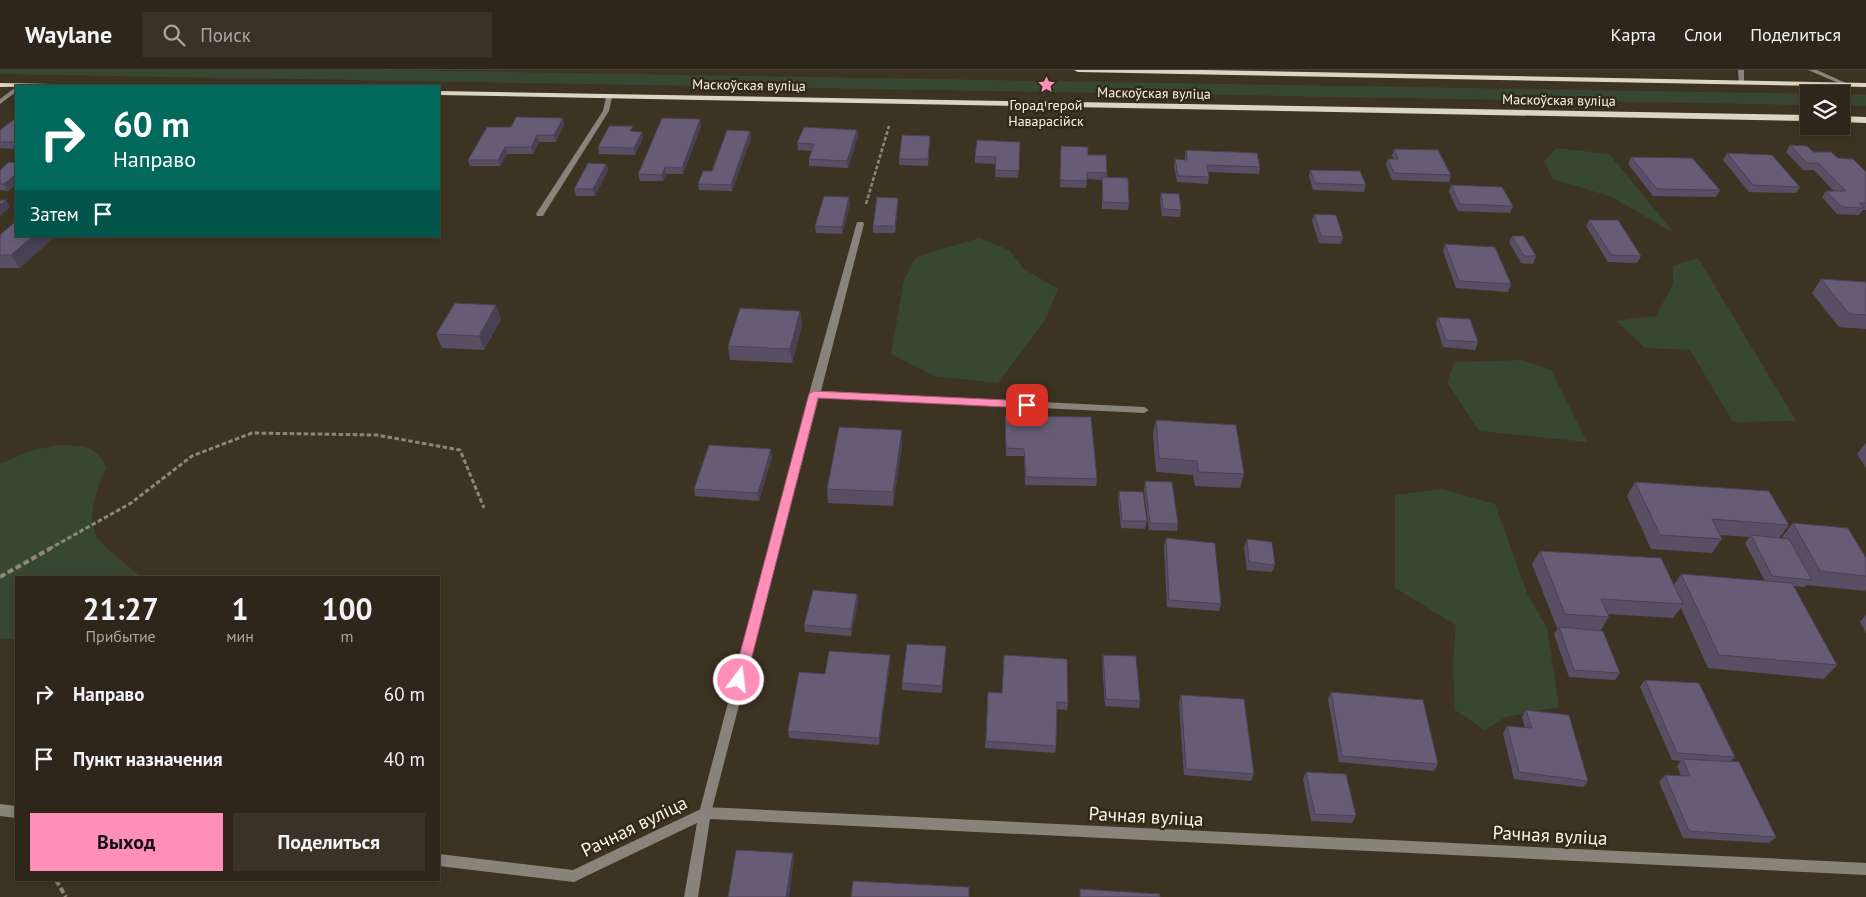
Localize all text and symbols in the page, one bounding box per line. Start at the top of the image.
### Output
search box [142,12,492,57]
text: Waylane [25,19,112,50]
icon: search [160,21,188,49]
text: Поиск [200,23,251,47]
text: Карта [1611,23,1656,46]
text: Слои [1684,23,1722,46]
text: Поделиться [1750,23,1841,46]
street label: Маскоўская вуліца [692,75,806,95]
place icon: Горад герой Наварасійск [1036,75,1056,95]
street label: Маскоўская вуліца [1097,83,1211,103]
map controls [1800,85,1850,135]
button: layers [1800,85,1850,135]
street label: Маскоўская вуліца [1502,90,1616,110]
place label: Горад герой Наварасійск [1008,96,1084,130]
text: 60 m [113,101,190,147]
icon: right [30,105,95,170]
text: Направо [113,145,196,173]
icon: arrive [89,200,117,228]
text: Затем [30,202,79,226]
pin [1006,384,1048,426]
icon: arrive [1013,391,1041,419]
text: 21:27 [83,589,159,628]
text: 1 [232,589,249,628]
text: 100 [321,589,372,628]
text: Прибытие [85,626,156,646]
text: мин [226,626,254,646]
text: m [340,626,353,646]
position arrow [712,653,764,705]
icon: right [30,680,58,708]
text: Направо [73,682,144,706]
text: 60 m [384,682,425,706]
icon: arrive [30,745,58,773]
text: Пункт назначения [73,747,223,771]
text: 40 m [384,747,425,771]
street label: Рачная вуліца [577,790,691,862]
street label: Рачная вуліца [1088,801,1204,831]
button: Выход [30,813,223,871]
button: Поделиться [233,813,425,871]
street label: Рачная вуліца [1492,820,1608,850]

